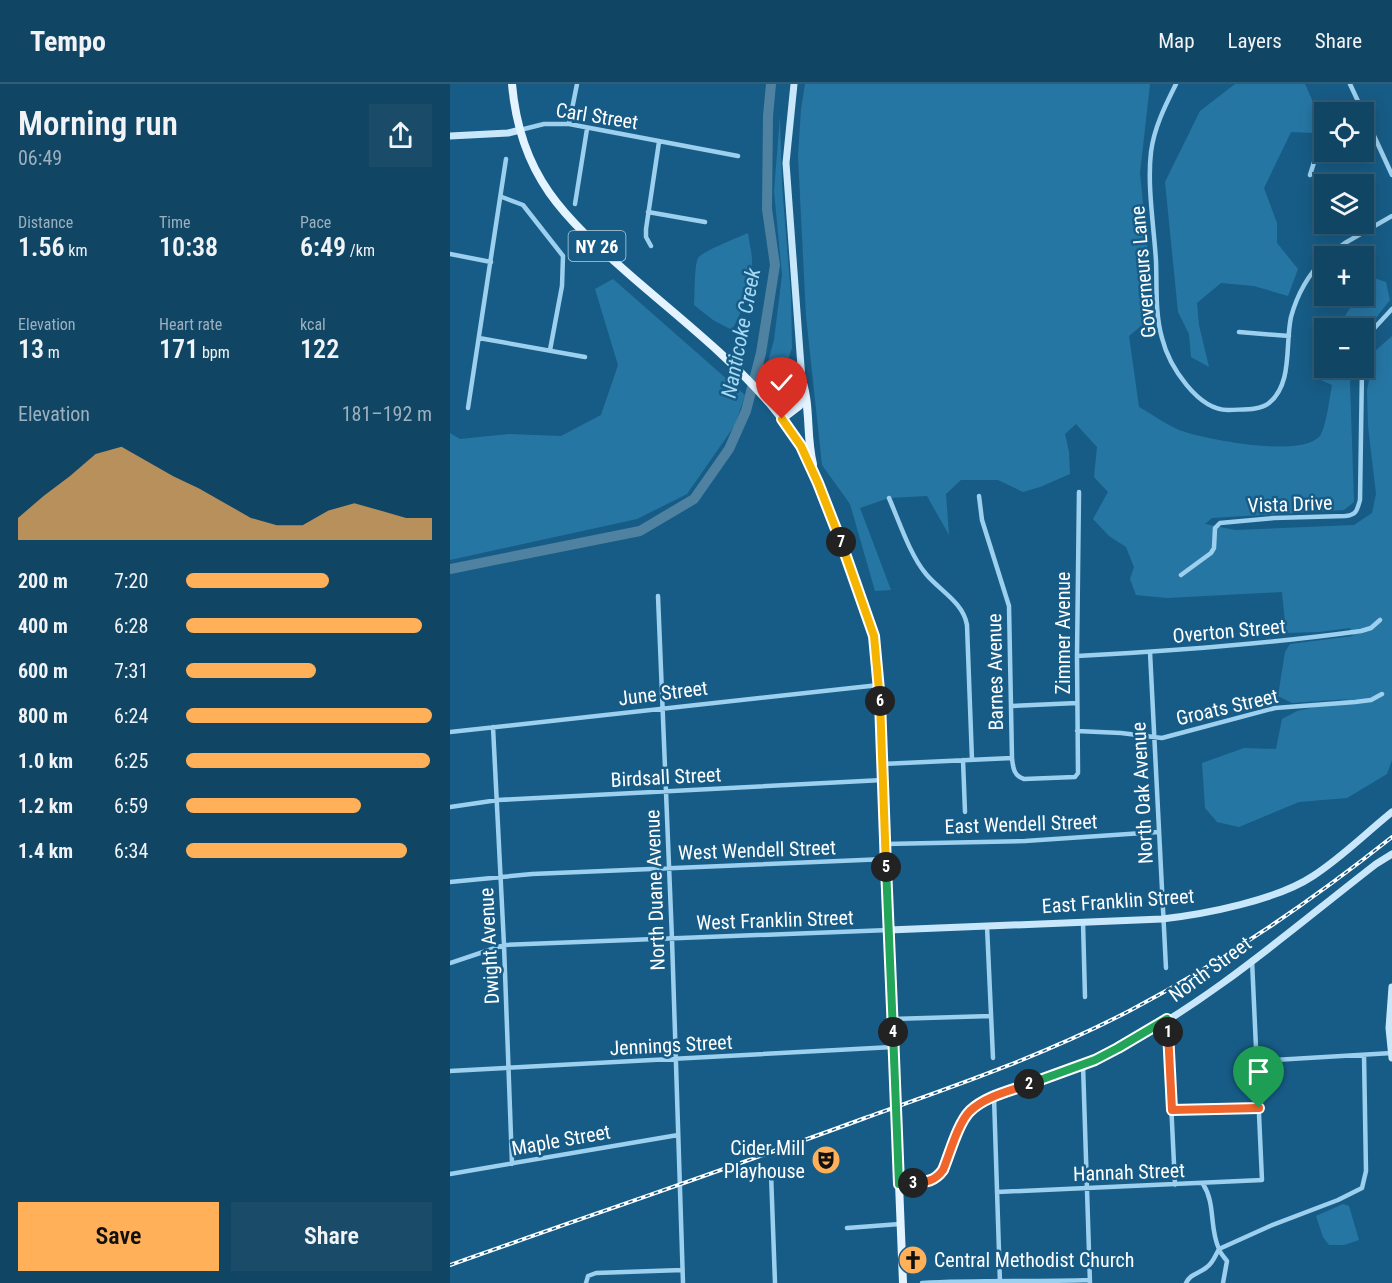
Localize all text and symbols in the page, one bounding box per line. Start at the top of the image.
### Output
text: Tempo [30,25,106,58]
text: Map [1158,29,1195,53]
text: Layers [1228,29,1282,53]
text: Share [1315,29,1362,53]
street label: Carl Street [554,98,640,134]
map controls [1314,102,1374,378]
button: locate [1314,102,1374,162]
text: Morning run [18,104,178,143]
button: share [369,104,432,167]
text: 06:49 [18,146,62,170]
button: layers [1314,174,1374,234]
street label: Governeurs Lane [1125,205,1161,339]
text: Distance [18,213,73,232]
text: Time [159,213,191,232]
text: Pace [300,213,331,232]
road number: NY 26 [568,231,626,261]
text: 1.56 [18,232,65,262]
text: 10:38 [159,232,218,262]
text: 6:49 [300,232,346,262]
text: km [65,241,88,260]
text: /km [346,241,375,260]
button: + [1314,246,1374,306]
water label: Nanticoke Creek [717,265,766,400]
text: Elevation [18,315,76,334]
text: Heart rate [159,315,222,334]
text: kcal [300,315,326,334]
button: − [1314,318,1374,378]
text: 13 [18,334,44,364]
text: 171 [159,334,198,364]
text: 122 [300,334,339,364]
text: m [44,343,60,362]
text: bpm [198,343,230,362]
pin [756,357,807,419]
icon: check [765,366,798,399]
text: Elevation [18,402,90,426]
text: 181–192 m [342,402,432,426]
street label: Vista Drive [1247,491,1333,517]
pin: 7 [826,527,856,557]
text: 7 [837,532,845,551]
text: 200 m [18,569,68,593]
text: 7:20 [114,569,148,593]
street label: Zimmer Avenue [1051,572,1075,694]
street label: Barnes Avenue [982,613,1008,731]
text: 400 m [18,614,68,638]
text: 6:28 [114,614,148,638]
street label: Overton Street [1172,614,1287,648]
text: 600 m [18,659,68,683]
text: 7:31 [114,659,148,683]
street label: June Street [617,676,709,710]
street label: Groats Street [1174,684,1280,730]
pin: 6 [865,686,895,716]
text: 6 [876,691,884,710]
text: 800 m [18,704,68,728]
text: 6:24 [114,704,148,728]
street label: North Oak Avenue [1126,721,1158,865]
text: 1.0 km [18,749,73,773]
text: 6:25 [114,749,148,773]
street label: Birdsall Street [610,762,722,792]
text: 1.2 km [18,794,73,818]
text: 6:59 [114,794,148,818]
street label: North Duane Avenue [640,809,670,971]
street label: East Wendell Street [944,809,1098,839]
street label: West Wendell Street [678,835,836,865]
text: 1.4 km [18,839,73,863]
text: 6:34 [114,839,148,863]
pin: 5 [871,852,901,882]
text: 5 [882,857,890,876]
street label: East Franklin Street [1041,884,1195,918]
street label: Dwight Avenue [474,887,504,1005]
street label: West Franklin Street [696,905,854,935]
street label: North Street [1164,931,1256,1007]
pin: 4 [878,1017,908,1047]
pin: 1 [1153,1017,1183,1047]
text: 4 [889,1022,897,1041]
text: 1 [1164,1022,1172,1041]
street label: Jennings Street [609,1030,733,1060]
pin [1233,1046,1284,1108]
icon: arrive [1242,1055,1275,1088]
pin: 2 [1014,1069,1044,1099]
text: 2 [1025,1074,1033,1093]
street label: Maple Street [510,1119,612,1160]
place label: Cider Mill Playhouse [724,1136,805,1183]
theatre icon: Cider Mill Playhouse [810,1144,842,1176]
street label: Hannah Street [1073,1158,1185,1186]
pin: 3 [898,1168,928,1198]
text: 3 [909,1173,917,1192]
button: Save [18,1202,219,1271]
button: Share [231,1202,432,1271]
church icon: Central Methodist Church [897,1244,929,1276]
place label: Central Methodist Church [934,1248,1135,1272]

